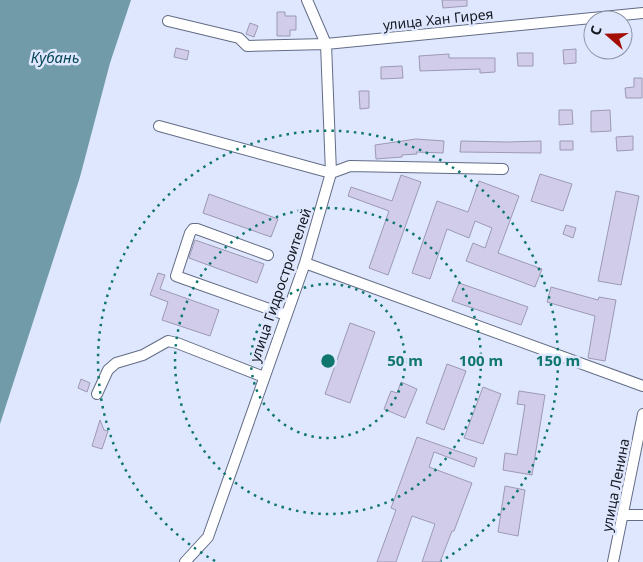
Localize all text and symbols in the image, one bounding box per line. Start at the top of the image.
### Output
street label: улица Хан Гирея [382,4,494,34]
north arrow [583,10,633,60]
text: С [585,23,606,38]
water label: Кубань [31,47,80,67]
street label: улица Гидростроителей [245,205,315,365]
text: 50 m [387,350,423,370]
text: 100 m [459,350,503,370]
text: 150 m [536,350,580,370]
centre of rings [319,352,337,370]
street label: улица Ленина [597,437,633,533]

